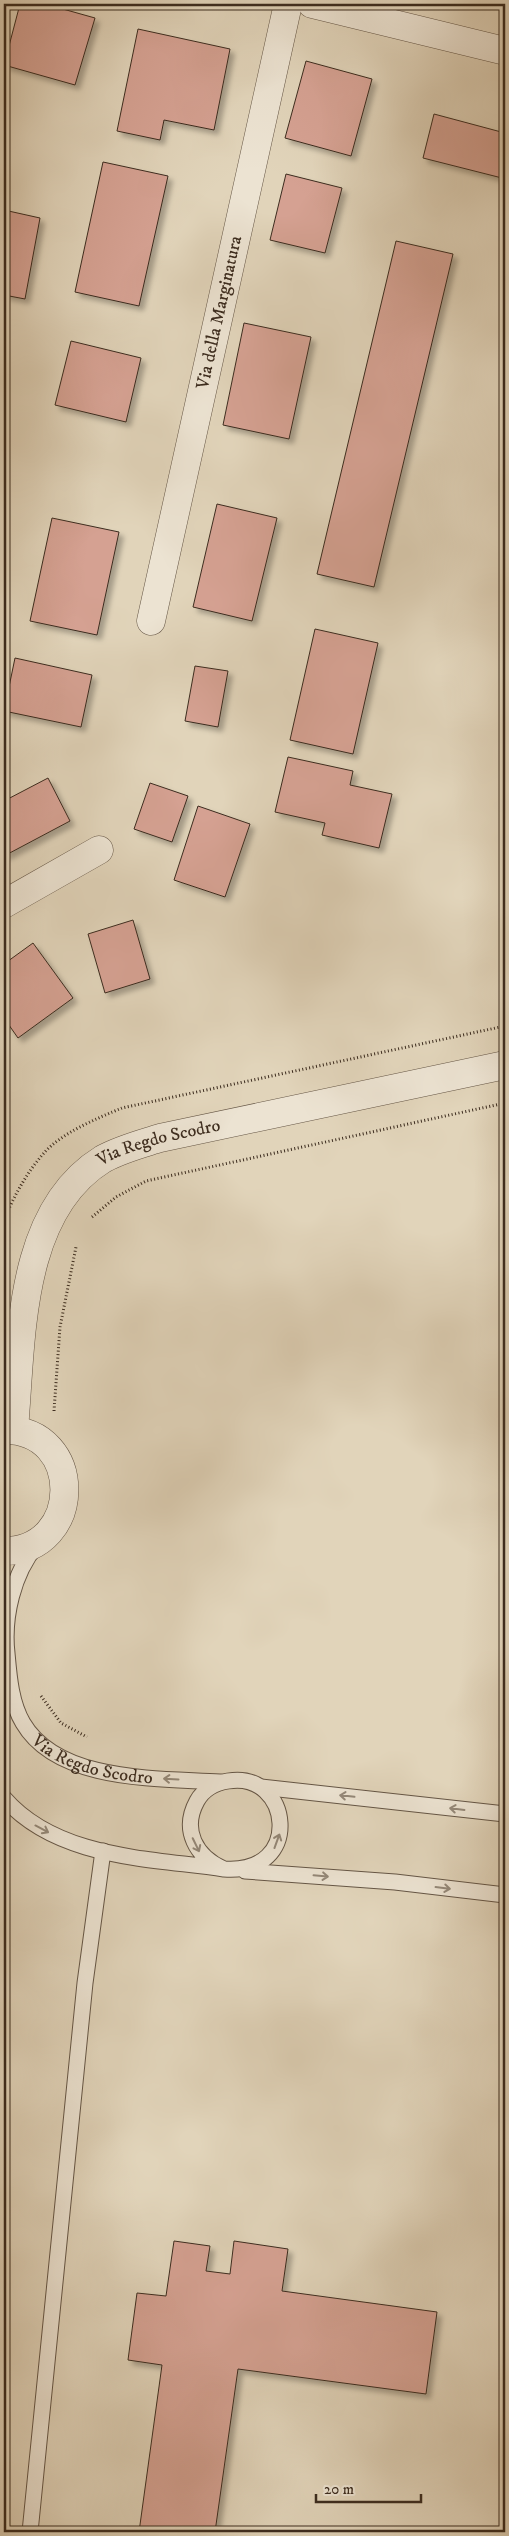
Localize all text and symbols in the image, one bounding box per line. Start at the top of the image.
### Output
street label: Via della Marginatura [192,233,247,392]
street label: Via Regdo Scodro [92,1114,222,1172]
street label: Via Regdo Scodro [26,1729,154,1789]
one-way arrow [164,1775,180,1784]
one-way arrow [339,1791,355,1801]
one-way arrow [449,1804,465,1814]
one-way arrow [34,1824,48,1834]
one-way arrow [273,1833,282,1849]
one-way arrow [192,1837,201,1852]
one-way arrow [313,1871,329,1881]
one-way arrow [435,1883,451,1893]
scale bar [316,2471,422,2503]
text: 20 m [324,2480,354,2499]

